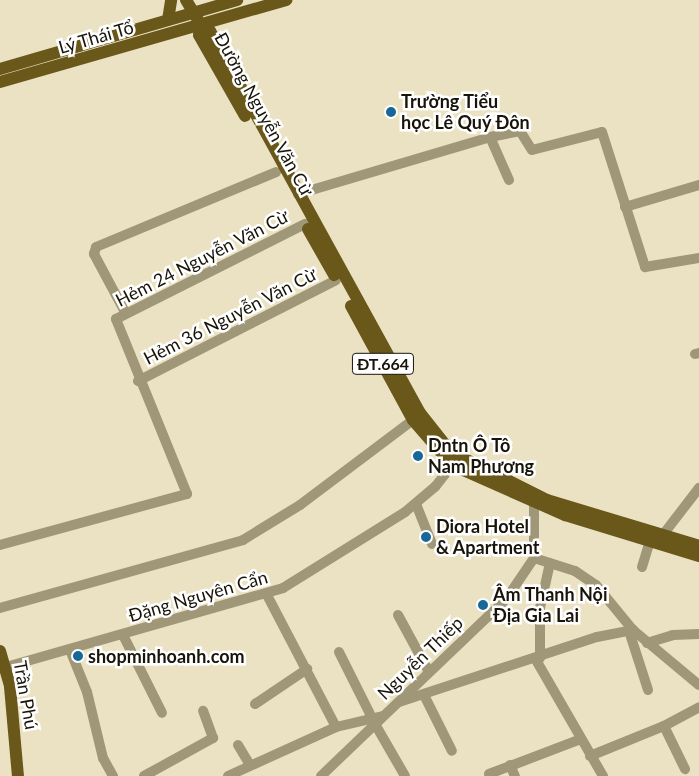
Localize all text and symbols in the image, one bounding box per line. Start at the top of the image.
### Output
street label: Lý Thái Tổ [55,16,137,58]
street label: Đường Nguyễn Văn Cừ [210,28,318,200]
place label: Trường Tiểu học Lê Quý Đôn [401,91,530,134]
marker: Trường Tiểu học Lê Quý Đôn [385,106,397,118]
street label: Hẻm 24 Nguyễn Văn Cừ [112,205,292,311]
street label: Hẻm 36 Nguyễn Văn Cừ [140,263,320,369]
road number: ĐT.664 [352,350,414,378]
place label: Dntn Ô Tô Nam Phương [428,435,534,478]
marker: Dntn Ô Tô Nam Phương [412,450,424,462]
place label: Diora Hotel & Apartment [436,516,540,558]
marker: Diora Hotel & Apartment [420,531,432,543]
street label: Đặng Nguyên Cẩn [126,566,270,626]
place label: Âm Thanh Nội Địa Gia Lai [493,584,608,626]
marker: Âm Thanh Nội Địa Gia Lai [477,599,489,611]
street label: Nguyễn Thiếp [373,612,467,704]
place label: shopminhoanh.com [88,645,245,667]
marker: shopminhoanh.com [72,650,84,662]
street label: Trần Phú [9,659,43,731]

